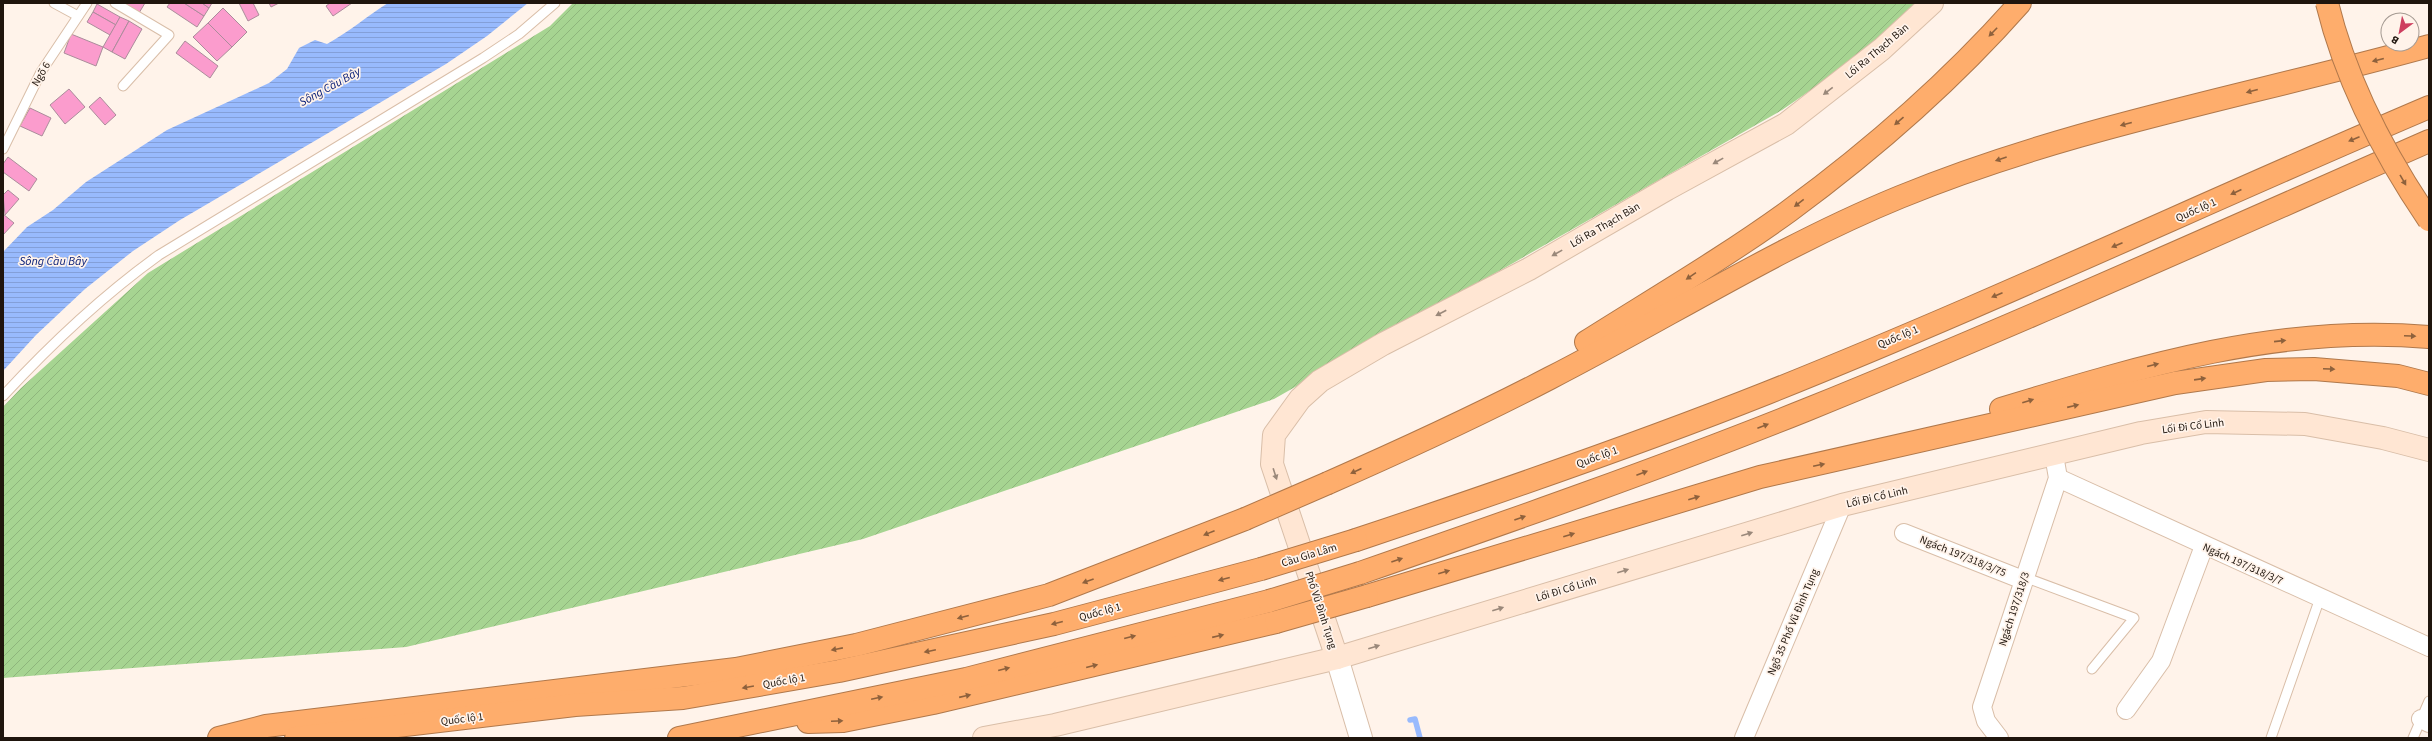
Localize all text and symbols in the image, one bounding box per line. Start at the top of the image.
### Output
north arrow [2380,12,2420,52]
street label: Lối Ra Thạch Bàn [1842,20,1912,82]
one-way arrow [1989,27,1998,37]
text: B [2388,32,2402,48]
one-way arrow [2372,57,2384,63]
street label: Ngõ 6 [28,58,54,89]
water label: Sông Cầu Bây [296,63,364,111]
one-way arrow [1822,87,1833,96]
one-way arrow [2246,88,2258,94]
one-way arrow [1894,117,1905,126]
one-way arrow [2120,121,2132,127]
one-way arrow [2349,136,2360,142]
one-way arrow [1994,156,2006,162]
one-way arrow [1712,157,1724,164]
one-way arrow [2400,174,2407,185]
one-way arrow [2230,189,2241,195]
street label: Quốc lộ 1 [2173,194,2219,226]
street label: Lối Ra Thạch Bàn [1567,199,1643,251]
one-way arrow [1793,199,1804,208]
one-way arrow [2110,242,2122,248]
one-way arrow [1551,250,1562,256]
water label: Sông Cầu Bây [19,253,87,270]
one-way arrow [1686,272,1696,280]
one-way arrow [1991,293,2003,299]
one-way arrow [1436,310,1447,316]
street label: Quốc lộ 1 [1875,322,1921,352]
one-way arrow [2404,333,2417,339]
one-way arrow [2274,337,2286,344]
one-way arrow [2147,362,2159,368]
one-way arrow [2323,366,2335,373]
one-way arrow [2194,376,2206,382]
one-way arrow [2022,398,2034,404]
one-way arrow [2067,403,2079,409]
street label: Lối Đi Cổ Linh [2161,415,2225,437]
one-way arrow [1758,423,1770,429]
street label: Quốc lộ 1 [1574,443,1620,471]
one-way arrow [1813,462,1825,468]
one-way arrow [1272,468,1278,480]
one-way arrow [1351,468,1362,474]
one-way arrow [1636,470,1648,476]
street label: Lối Đi Cổ Linh [1845,483,1909,511]
one-way arrow [1688,495,1700,501]
one-way arrow [1514,515,1526,521]
one-way arrow [1203,530,1214,536]
one-way arrow [1742,531,1754,537]
one-way arrow [1563,532,1575,538]
street label: Ngách 197/318/3/75 [1918,532,2008,580]
street label: Cầu Gia Lâm [1279,539,1339,571]
street label: Ngách 197/318/3/7 [2200,540,2286,588]
one-way arrow [1391,557,1403,563]
street label: Ngõ 35 Phố Vũ Đình Tụng [1764,566,1822,678]
one-way arrow [1617,568,1629,574]
street label: Phố Vũ Đình Tụng [1301,569,1341,651]
one-way arrow [1439,569,1451,575]
street label: Ngách 197/318/3 [1995,570,2033,648]
street label: Lối Đi Cổ Linh [1534,573,1598,605]
one-way arrow [1217,576,1230,582]
one-way arrow [1081,578,1093,584]
street label: Quốc lộ 1 [1077,599,1123,625]
one-way arrow [1493,606,1505,612]
one-way arrow [957,614,969,620]
one-way arrow [1051,620,1063,626]
one-way arrow [1212,633,1224,639]
one-way arrow [1124,634,1136,640]
one-way arrow [1368,644,1380,650]
one-way arrow [831,646,843,652]
one-way arrow [924,649,937,655]
one-way arrow [1085,663,1098,669]
one-way arrow [998,666,1010,672]
street label: Quốc lộ 1 [762,670,806,692]
one-way arrow [742,684,754,690]
one-way arrow [959,693,971,699]
one-way arrow [871,694,883,700]
street label: Quốc lộ 1 [440,709,484,729]
one-way arrow [831,718,843,725]

